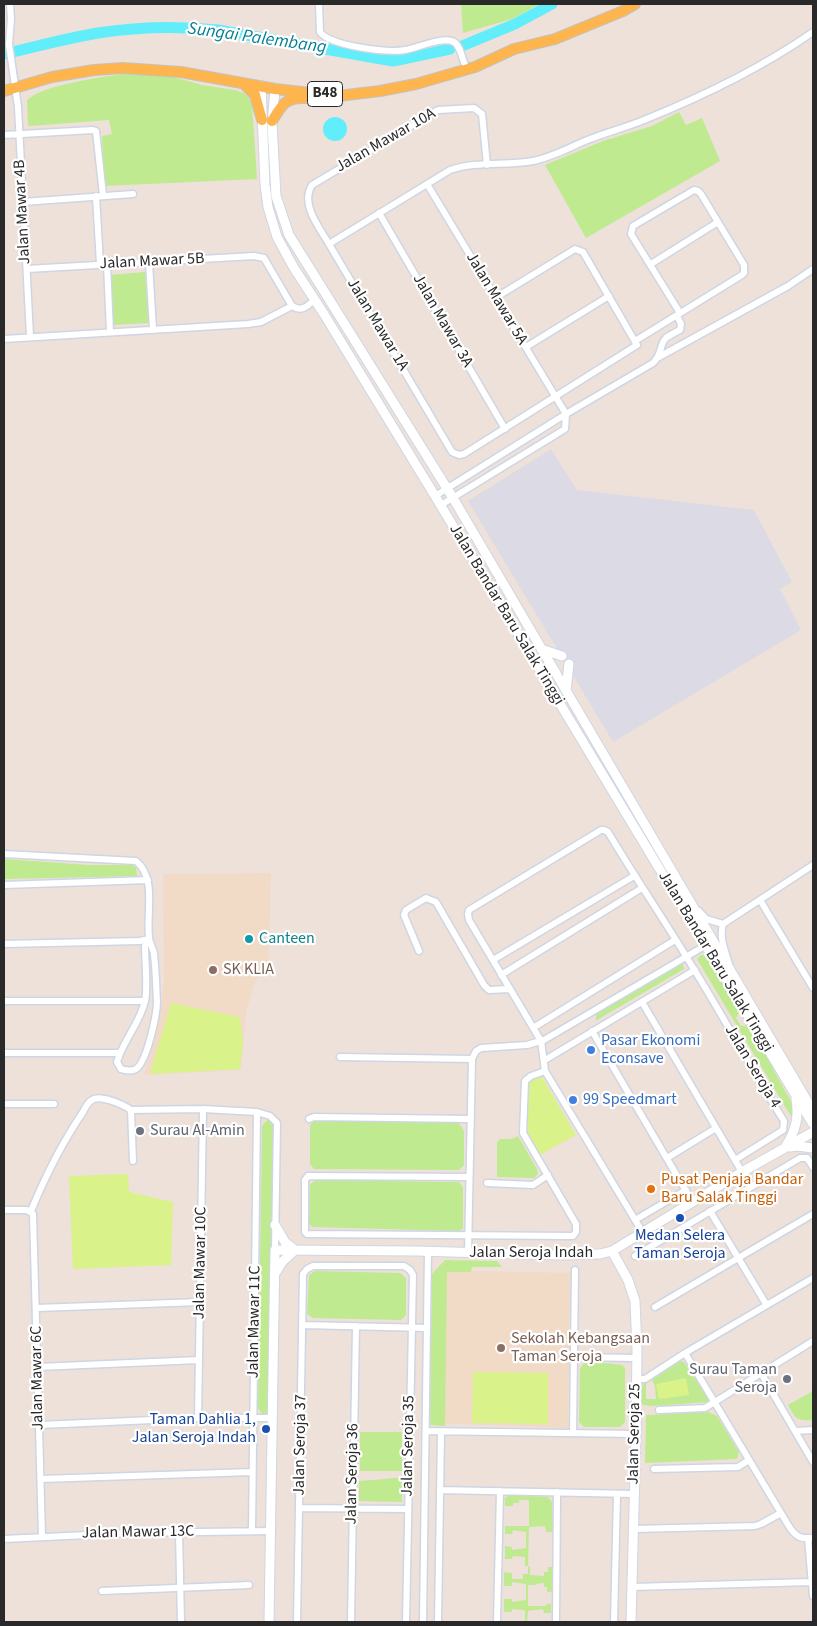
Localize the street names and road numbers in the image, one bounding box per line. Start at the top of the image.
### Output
road number: B48 [308,82,342,106]
street label: Jalan Mawar 10A [333,105,439,177]
street label: Jalan Mawar 4B [11,159,35,265]
street label: Jalan Mawar 5A [461,249,531,349]
street label: Jalan Mawar 5B [99,250,205,274]
street label: Jalan Mawar 3A [408,271,476,371]
street label: Jalan Mawar 1A [342,275,412,375]
street label: Jalan Bandar Baru Salak Tinggi [444,521,568,709]
street label: Jalan Bandar Baru Salak Tinggi [653,868,777,1056]
street label: Jalan Seroja 4 [720,1022,784,1112]
street label: Jalan Mawar 10C [190,1206,212,1320]
street label: Jalan Seroja Indah [469,1243,593,1263]
street label: Jalan Mawar 11C [244,1265,266,1379]
street label: Jalan Mawar 6C [27,1325,49,1431]
street label: Jalan Seroja 25 [625,1383,645,1485]
street label: Jalan Seroja 37 [291,1394,311,1496]
street label: Jalan Seroja 35 [399,1395,419,1497]
street label: Jalan Seroja 36 [343,1423,363,1525]
street label: Jalan Mawar 13C [81,1522,195,1544]

